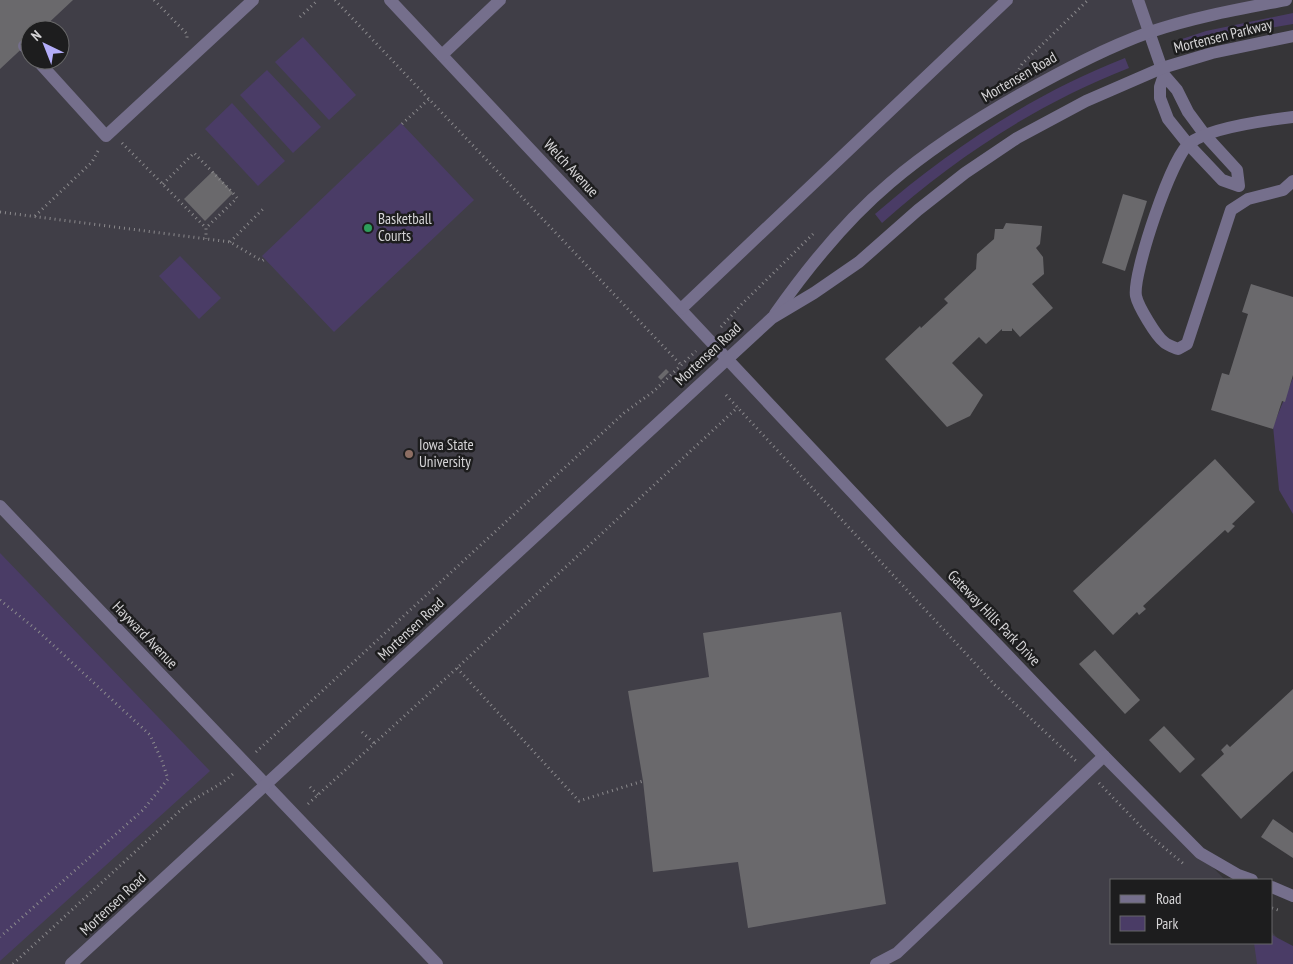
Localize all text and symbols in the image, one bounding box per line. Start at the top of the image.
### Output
street label: Mortensen Parkway [1172,14,1275,57]
north arrow [20,20,70,70]
text: N [27,26,45,45]
street label: Mortensen Road [978,47,1060,106]
street label: Welch Avenue [540,135,603,200]
place label: Basketball Courts [378,209,432,245]
marker: Basketball Courts [362,222,374,234]
street label: Mortensen Road [670,318,745,389]
place label: Iowa State University [419,435,474,471]
marker: Iowa State University [403,448,415,460]
street label: Gateway Hills Park Drive [944,566,1045,669]
street label: Mortensen Road [373,593,448,664]
street label: Hayward Avenue [109,597,182,672]
street label: Mortensen Road [75,868,150,939]
legend [1110,879,1273,944]
text: Road [1156,889,1182,908]
text: Park [1156,914,1178,933]

